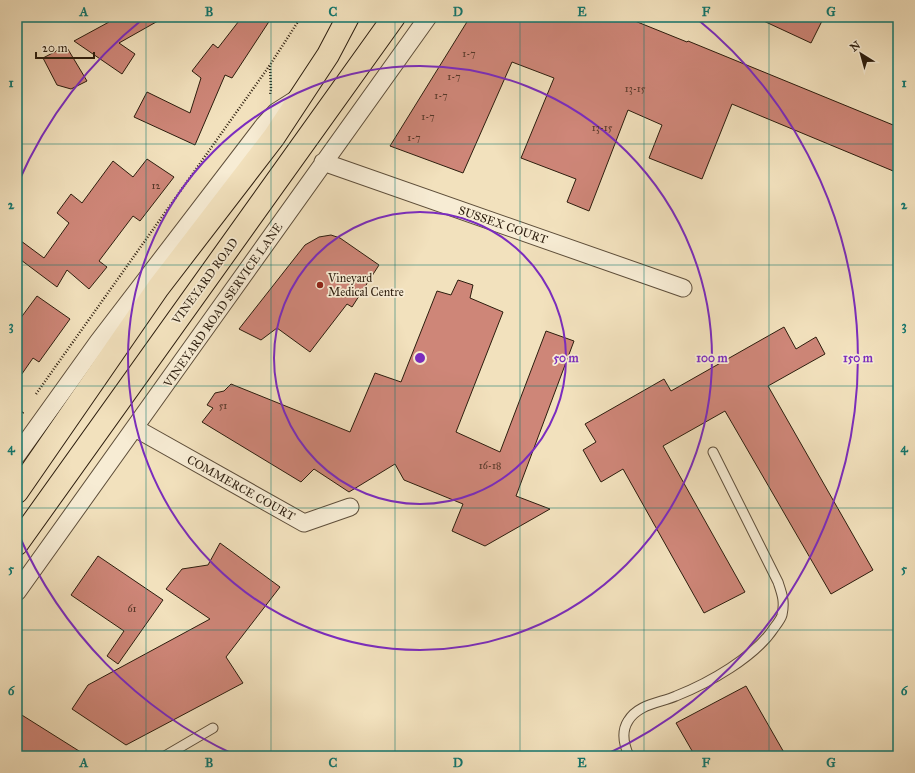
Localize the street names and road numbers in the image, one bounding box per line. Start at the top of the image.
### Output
street label: SUSSEX COURT [456,203,550,247]
street label: VINEYARD ROAD SERVICE LANE [160,220,286,391]
street label: VINEYARD ROAD [169,235,241,328]
street label: COMMERCE COURT [185,452,297,524]

